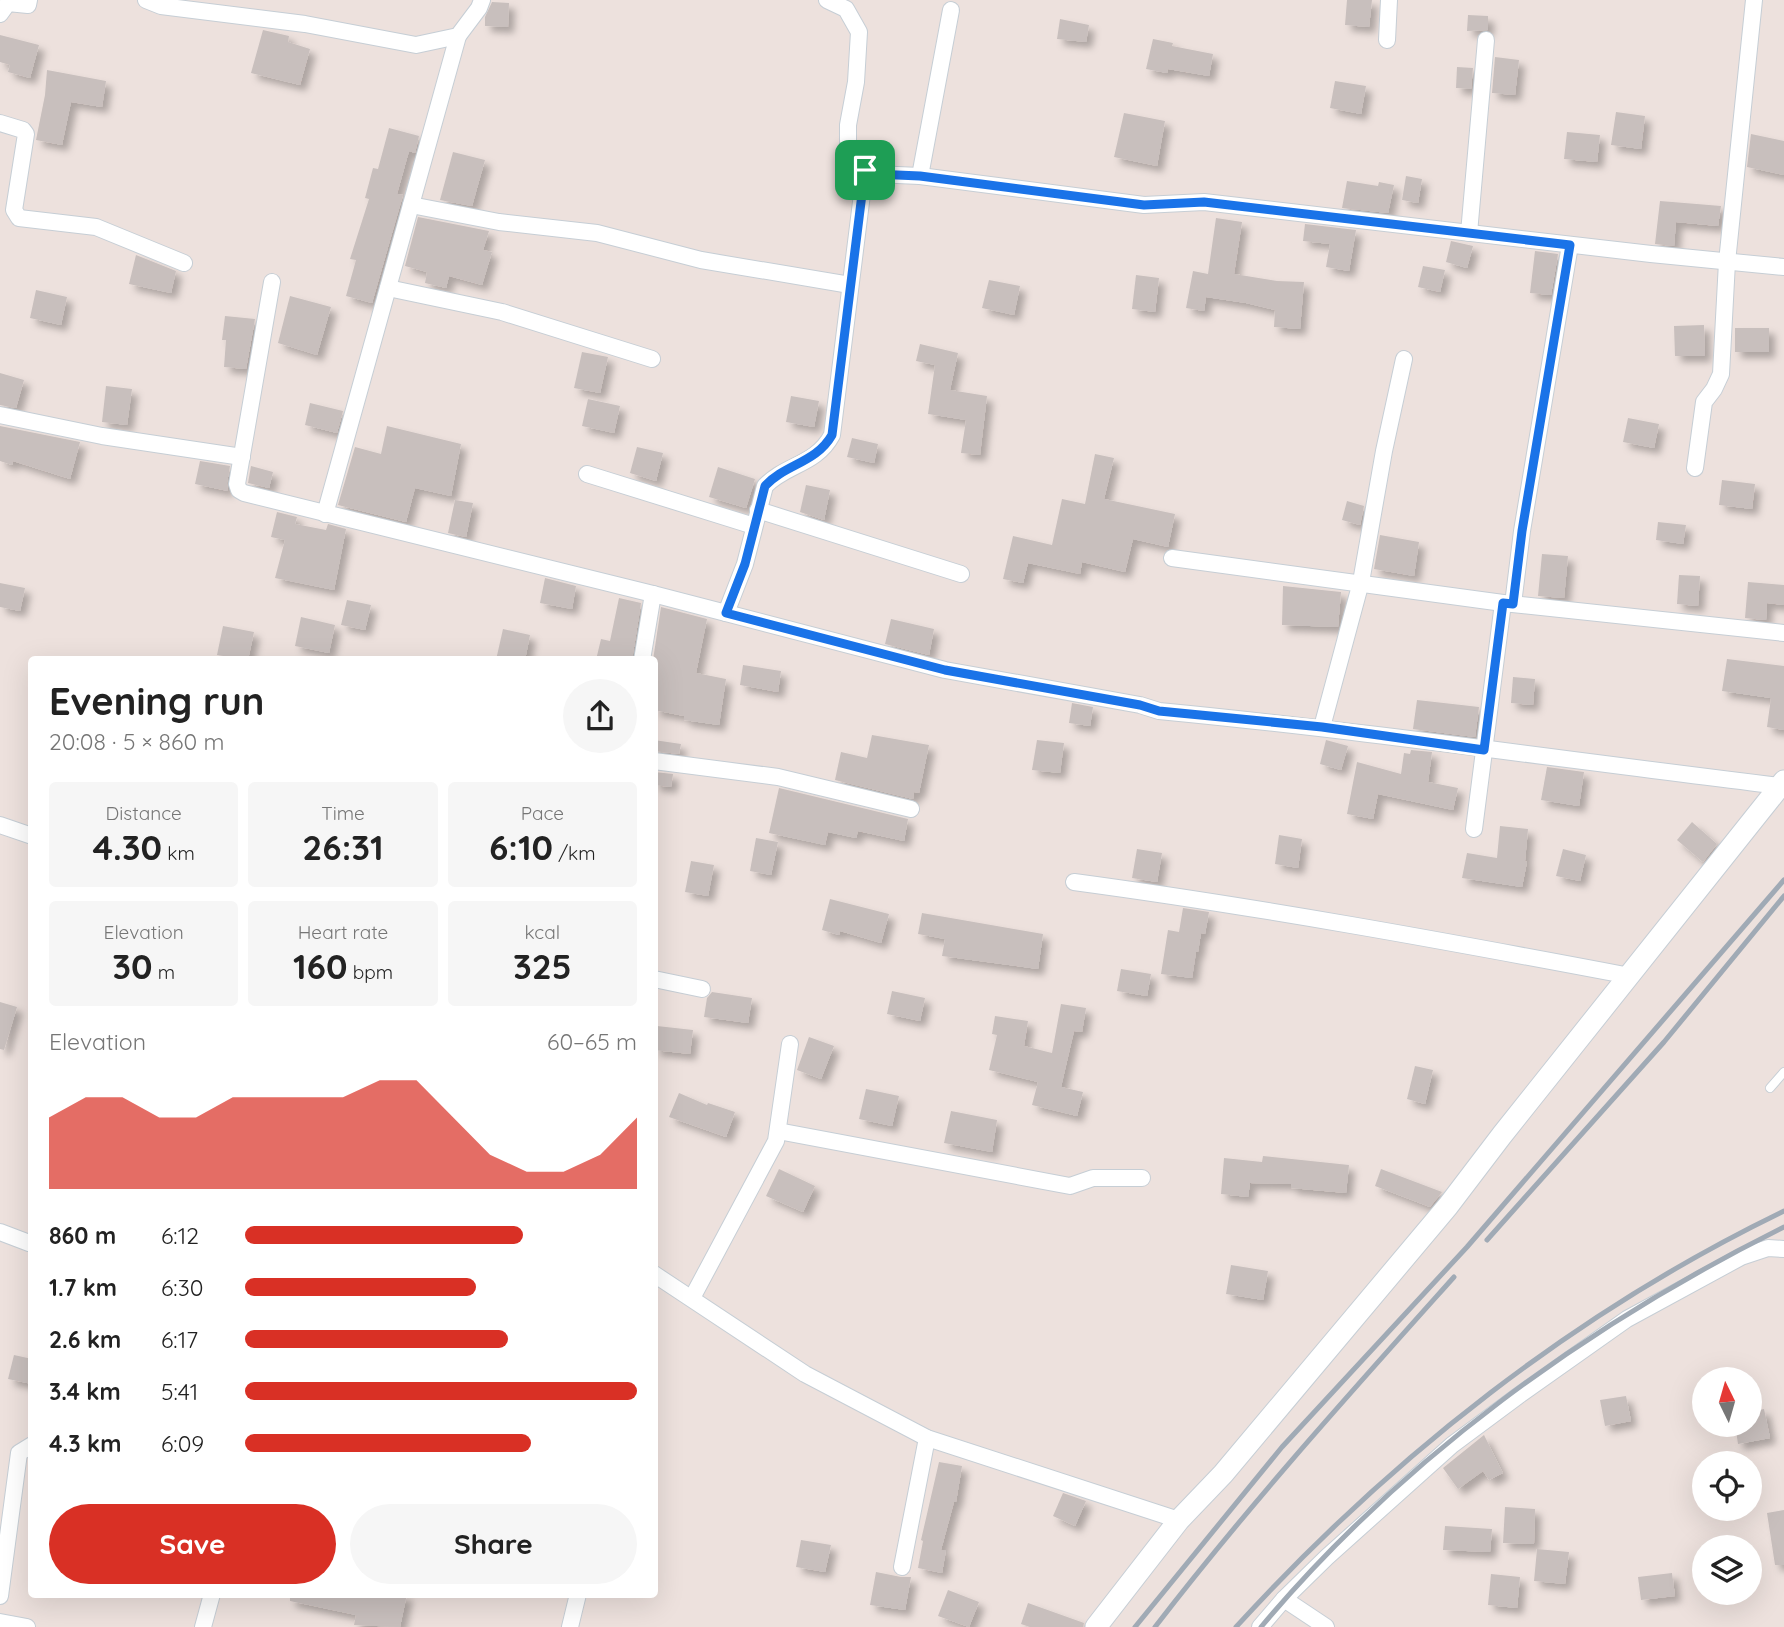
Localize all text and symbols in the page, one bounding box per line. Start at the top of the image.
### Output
pin [835,140,895,200]
icon: arrive [846,151,884,189]
text: Evening run [49,677,264,725]
button: share [563,679,637,753]
text: 20:08 · 5 × 860 m [49,727,224,756]
text: Distance [106,801,182,825]
text: Time [321,801,365,825]
text: Pace [521,801,564,825]
text: 4.30 [93,825,162,869]
text: 26:31 [302,825,384,869]
text: 6:10 [489,825,553,869]
text: km [162,841,195,865]
text: /km [553,841,596,865]
text: Elevation [104,920,184,944]
text: Heart rate [298,920,388,944]
text: kcal [525,920,560,944]
text: 30 [112,944,153,988]
text: 160 [293,944,347,988]
text: 325 [513,944,572,988]
text: m [153,960,175,984]
text: bpm [347,960,393,984]
text: Elevation [49,1027,146,1056]
text: 60–65 m [547,1027,637,1056]
text: 860 m [49,1221,116,1250]
text: 6:12 [161,1221,199,1250]
text: 1.7 km [49,1273,117,1302]
text: 6:30 [161,1273,203,1302]
text: 2.6 km [49,1325,121,1354]
text: 6:17 [161,1325,198,1354]
north arrow [1692,1367,1762,1437]
map controls [1692,1367,1762,1605]
text: 3.4 km [49,1377,121,1406]
text: 5:41 [161,1377,198,1406]
text: 4.3 km [49,1429,121,1458]
text: 6:09 [161,1429,204,1458]
button: locate [1692,1451,1762,1521]
button: Save [49,1504,336,1584]
button: Share [350,1504,637,1584]
button: layers [1692,1535,1762,1605]

